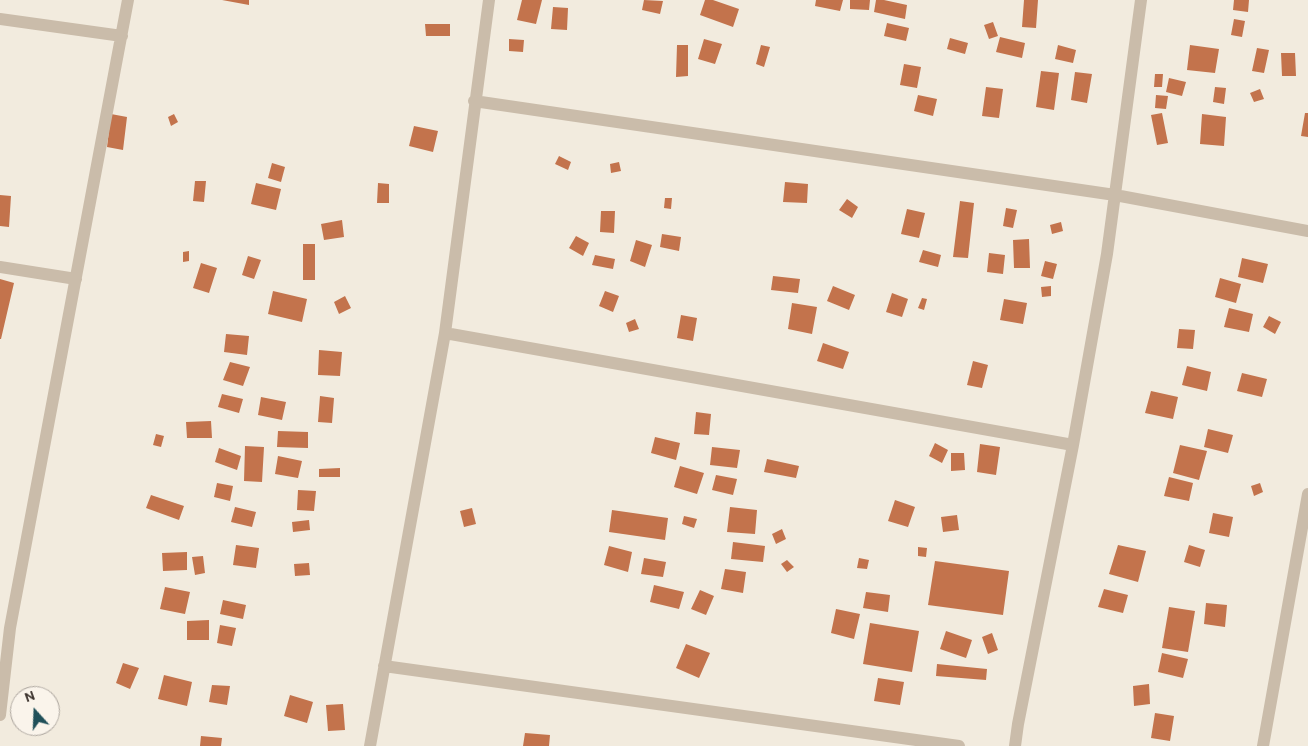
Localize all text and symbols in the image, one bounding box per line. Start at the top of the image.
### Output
north arrow [10,686,60,736]
text: N [22,688,38,707]

